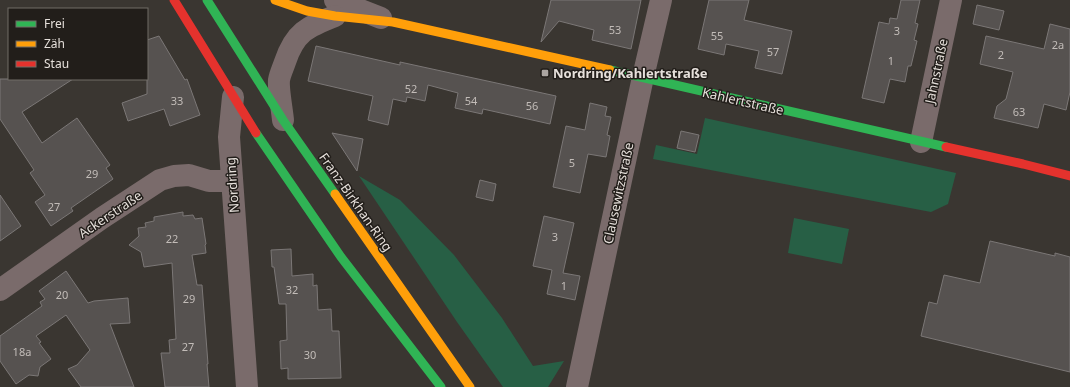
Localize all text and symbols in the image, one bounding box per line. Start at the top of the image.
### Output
legend [8,8,148,80]
text: Frei [44,15,65,32]
house number: 53 [609,22,621,37]
house number: 3 [894,23,900,38]
house number: 55 [711,28,723,43]
text: Zäh [44,35,65,52]
street label: Jahnstraße [920,37,952,107]
house number: 2a [1052,37,1064,52]
house number: 57 [767,44,779,59]
house number: 2 [998,47,1004,62]
house number: 1 [888,53,894,68]
text: Stau [44,55,69,72]
place label: Nordring/Kahlertstraße [553,64,708,82]
marker: Nordring/Kahlertstraße [540,68,550,78]
house number: 52 [405,81,417,96]
street label: Kahlertstraße [701,83,785,119]
house number: 33 [171,93,183,108]
house number: 54 [465,93,478,108]
house number: 56 [526,98,538,113]
house number: 63 [1013,104,1025,119]
street label: Clausewitzstraße [598,141,638,245]
street label: Franz-Birkhan-Ring [315,149,397,255]
house number: 5 [569,155,575,170]
street label: Nordring [221,157,243,213]
house number: 29 [86,166,98,181]
street label: Ackerstraße [75,186,145,242]
house number: 27 [48,199,60,214]
house number: 3 [552,229,558,244]
house number: 22 [166,231,178,246]
house number: 1 [561,278,567,293]
house number: 32 [286,282,298,297]
house number: 20 [56,287,68,302]
house number: 29 [183,291,195,306]
house number: 27 [182,339,194,354]
house number: 18a [13,344,31,359]
house number: 30 [304,347,316,362]

